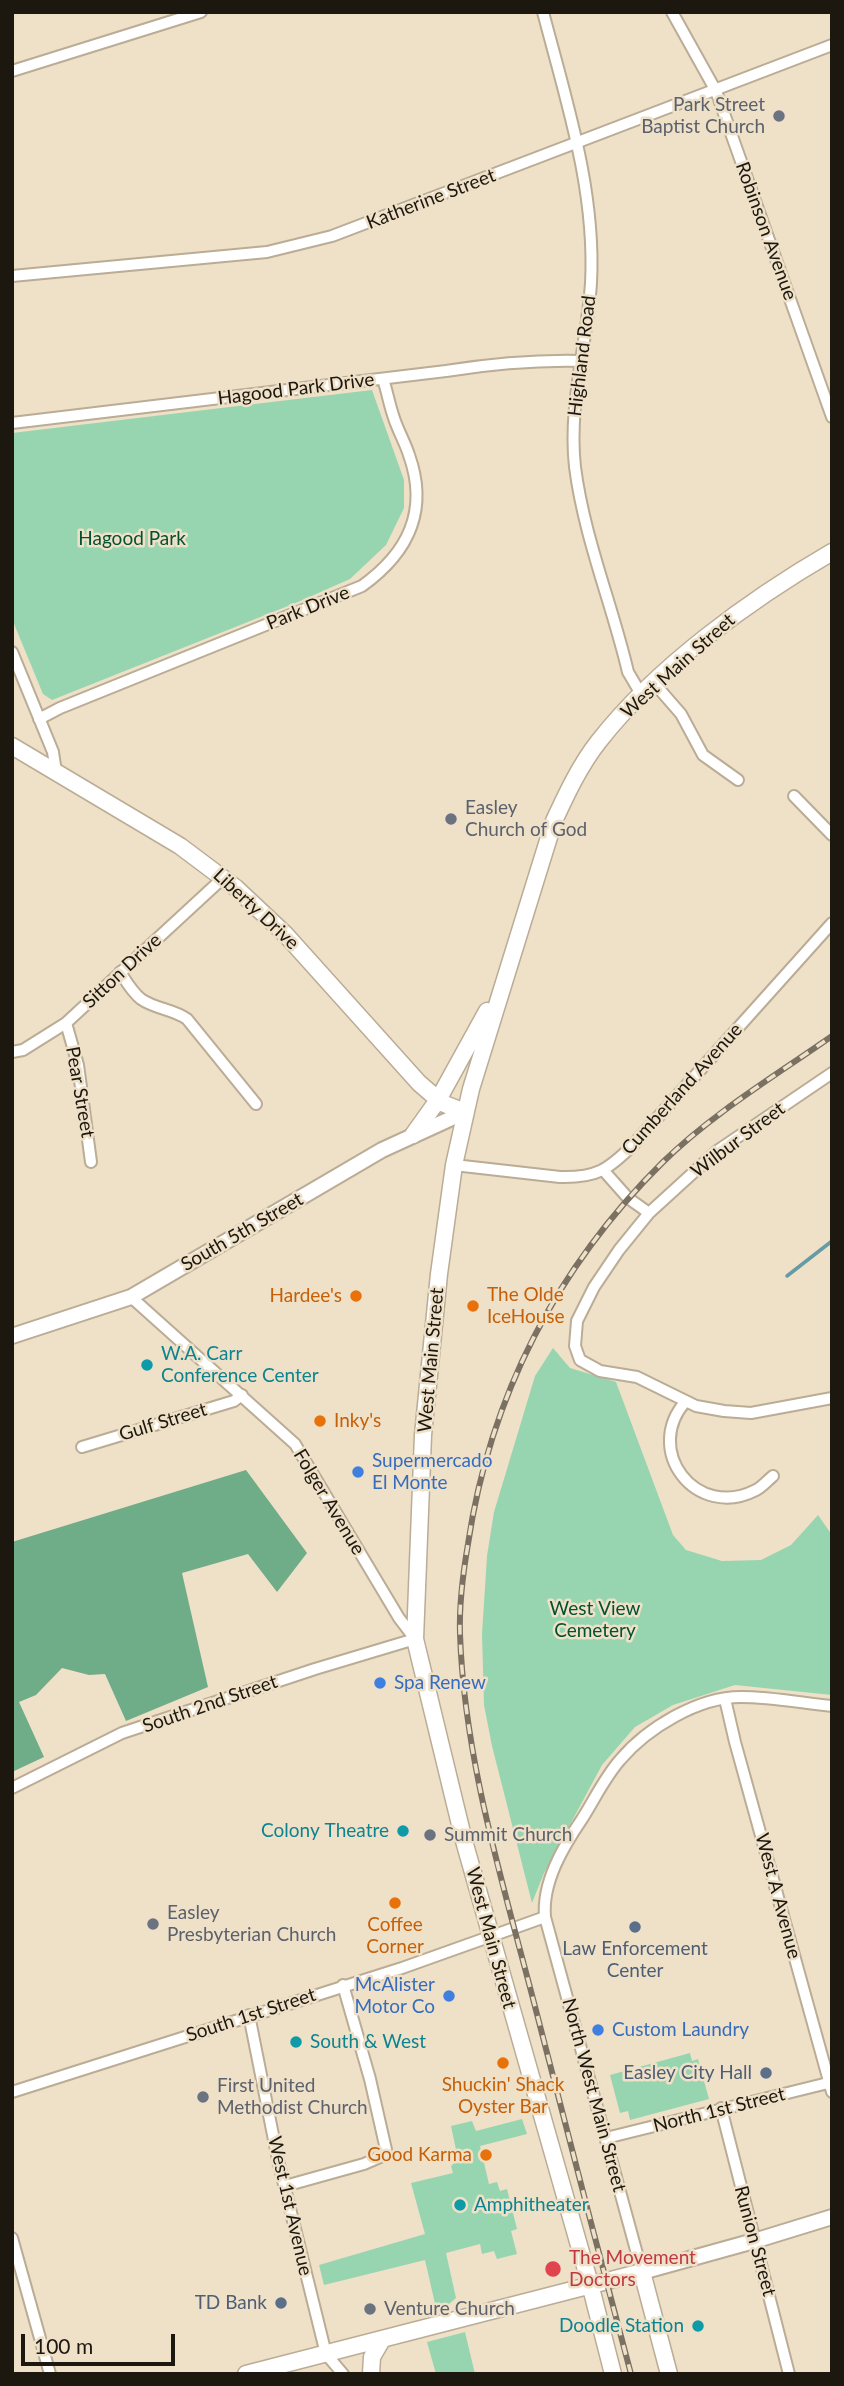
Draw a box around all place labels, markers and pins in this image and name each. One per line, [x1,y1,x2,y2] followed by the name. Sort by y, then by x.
[641,94,765,138] place label: Park Street Baptist Church
[771,108,787,124] marker: Park Street Baptist Church
[465,797,587,841] place label: Easley Church of God
[443,811,459,827] marker: Easley Church of God
[487,1284,565,1328] place label: The Olde IceHouse
[269,1285,342,1307] place label: Hardee's
[348,1288,364,1304] marker: Hardee's
[465,1298,481,1314] marker: The Olde IceHouse
[161,1343,319,1387] place label: W.A. Carr Conference Center
[139,1357,155,1373] marker: W.A. Carr Conference Center
[334,1410,381,1432] place label: Inky's
[312,1413,328,1429] marker: Inky's
[372,1450,492,1494] place label: Supermercado El Monte
[350,1464,366,1480] marker: Supermercado El Monte
[394,1672,486,1694] place label: Spa Renew
[372,1675,388,1691] marker: Spa Renew
[261,1820,389,1842] place label: Colony Theatre
[395,1823,411,1839] marker: Colony Theatre
[444,1824,572,1846] place label: Summit Church
[422,1827,438,1843] marker: Summit Church
[387,1895,403,1911] marker: Coffee Corner
[167,1902,336,1946] place label: Easley Presbyterian Church
[366,1914,424,1958] place label: Coffee Corner
[145,1916,161,1932] marker: Easley Presbyterian Church
[627,1919,643,1935] marker: Law Enforcement Center
[562,1938,708,1982] place label: Law Enforcement Center
[354,1974,435,2018] place label: McAlister Motor Co
[441,1988,457,2004] marker: McAlister Motor Co
[612,2019,749,2041] place label: Custom Laundry
[590,2022,606,2038] marker: Custom Laundry
[310,2031,426,2053] place label: South & West
[288,2034,304,2050] marker: South & West
[495,2055,511,2071] marker: Shuckin' Shack Oyster Bar
[623,2062,752,2084] place label: Easley City Hall
[758,2065,774,2081] marker: Easley City Hall
[442,2074,564,2118] place label: Shuckin' Shack Oyster Bar
[217,2075,368,2119] place label: First United Methodist Church
[195,2089,211,2105] marker: First United Methodist Church
[367,2144,472,2166] place label: Good Karma
[478,2147,494,2163] marker: Good Karma
[474,2194,589,2216] place label: Amphitheater
[452,2197,468,2213] marker: Amphitheater
[569,2247,696,2291] place label: The Movement Doctors
[543,2259,563,2279] marker: The Movement Doctors
[195,2292,267,2314] place label: TD Bank
[273,2295,289,2311] marker: TD Bank
[384,2298,515,2320] place label: Venture Church
[362,2301,378,2317] marker: Venture Church
[559,2315,684,2337] place label: Doodle Station
[690,2318,706,2334] marker: Doodle Station

